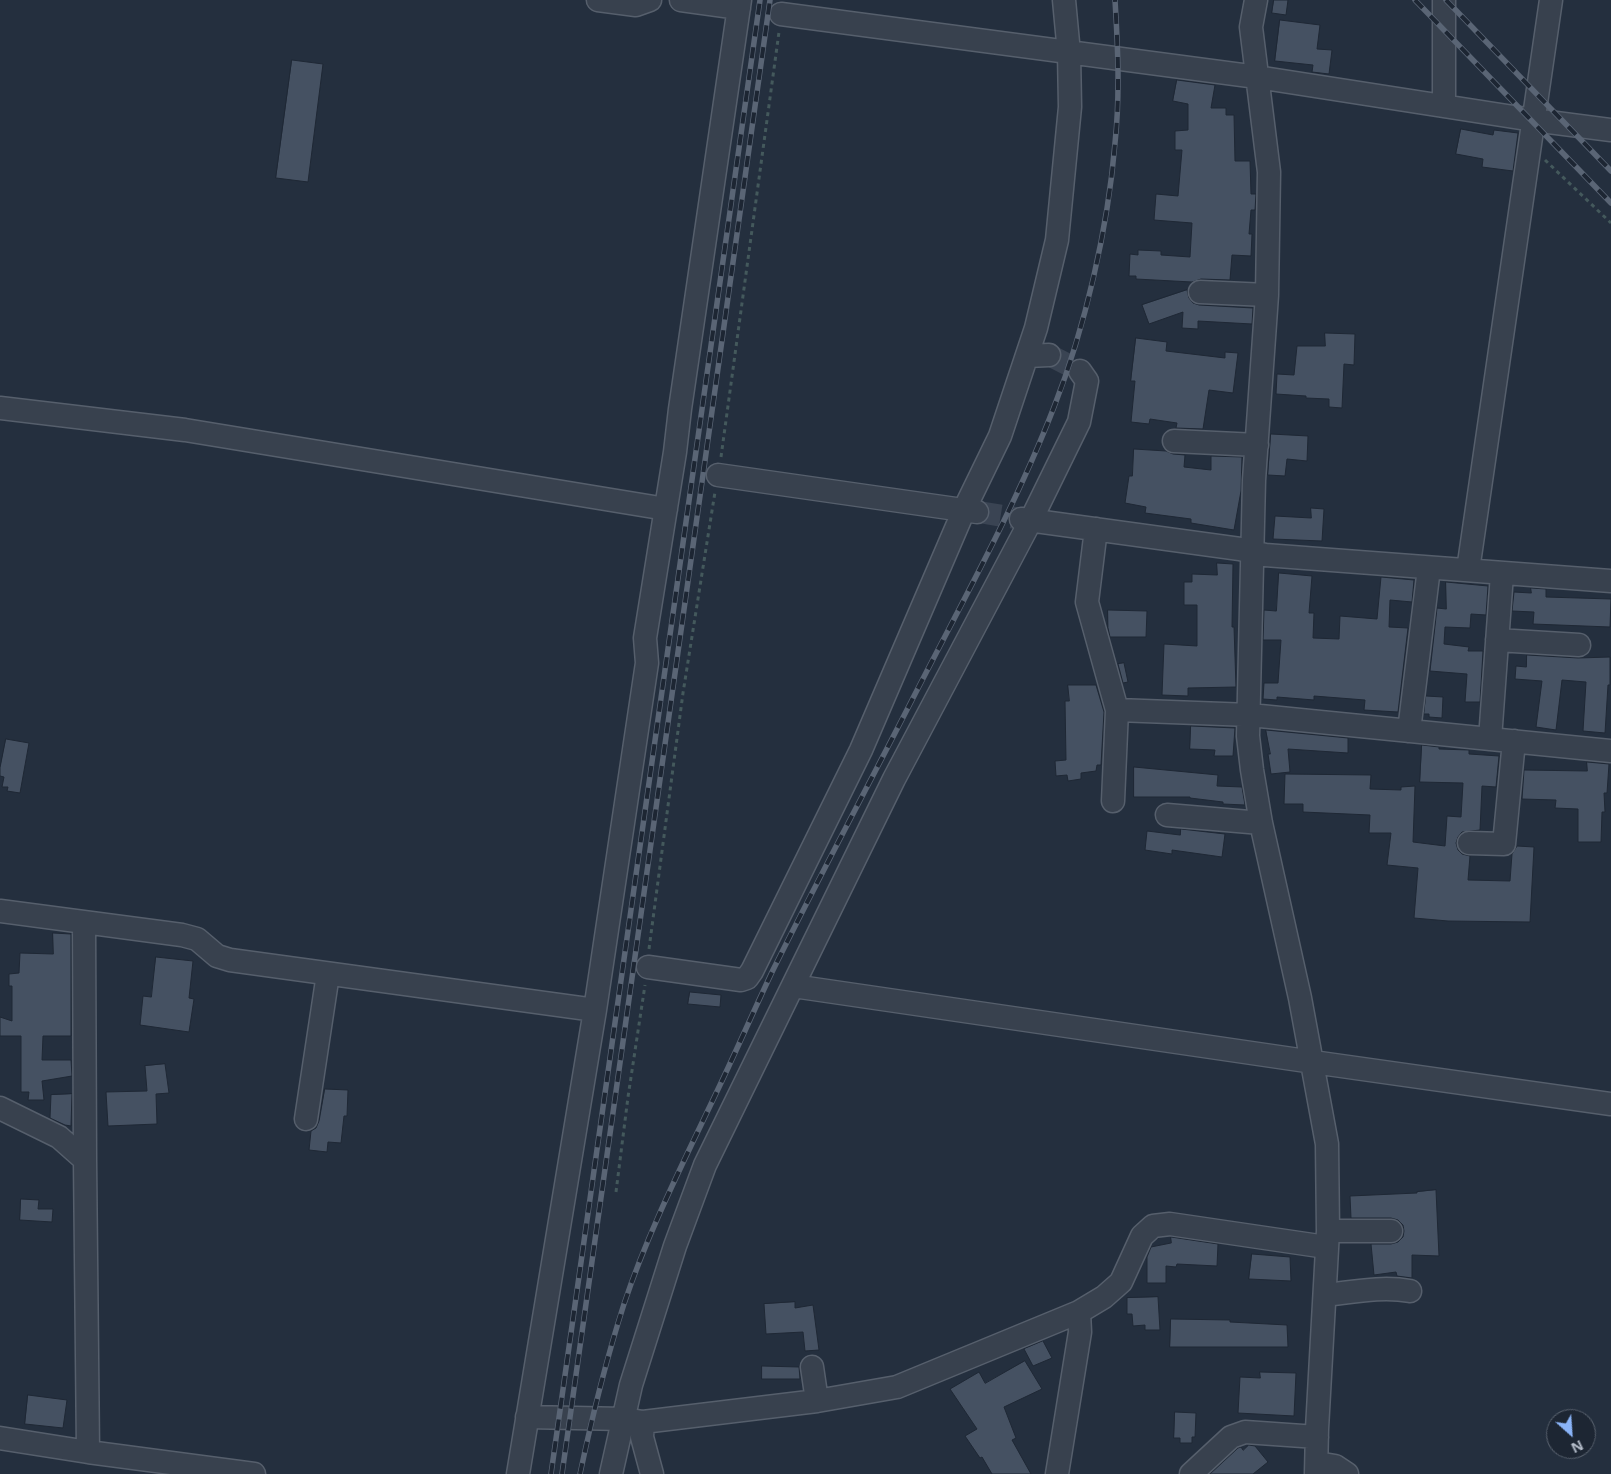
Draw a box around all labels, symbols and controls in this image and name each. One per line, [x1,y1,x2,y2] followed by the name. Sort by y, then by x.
[1546,1409,1596,1459] north arrow
[1568,1436,1587,1458] text: N

